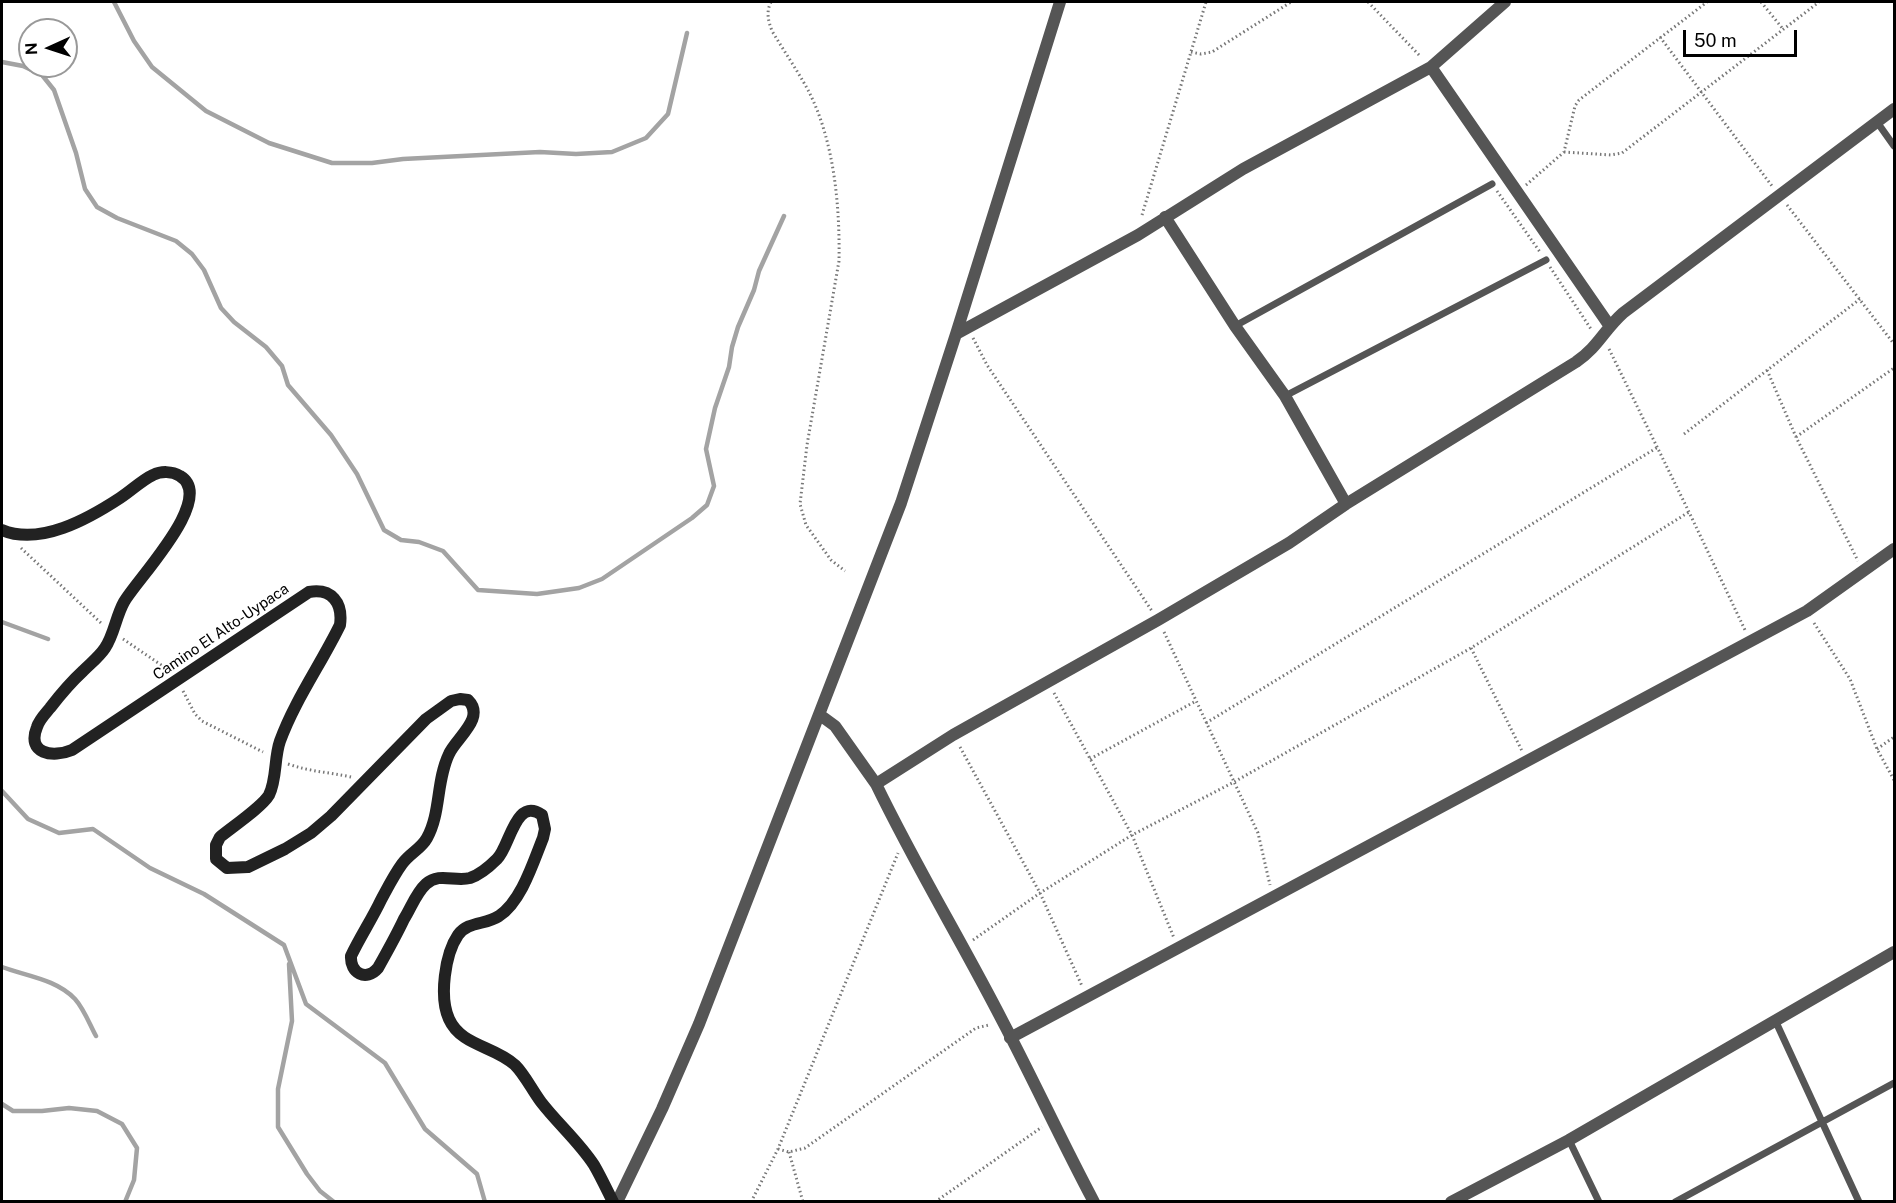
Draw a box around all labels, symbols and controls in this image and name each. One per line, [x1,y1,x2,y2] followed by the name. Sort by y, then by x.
[18,18,78,78] north arrow
[1686,18,1800,56] scale bar
[1694,30,1737,51] text: 50 m
[22,42,41,56] text: N
[150,580,292,684] street label: Camino El Alto-Uypaca

